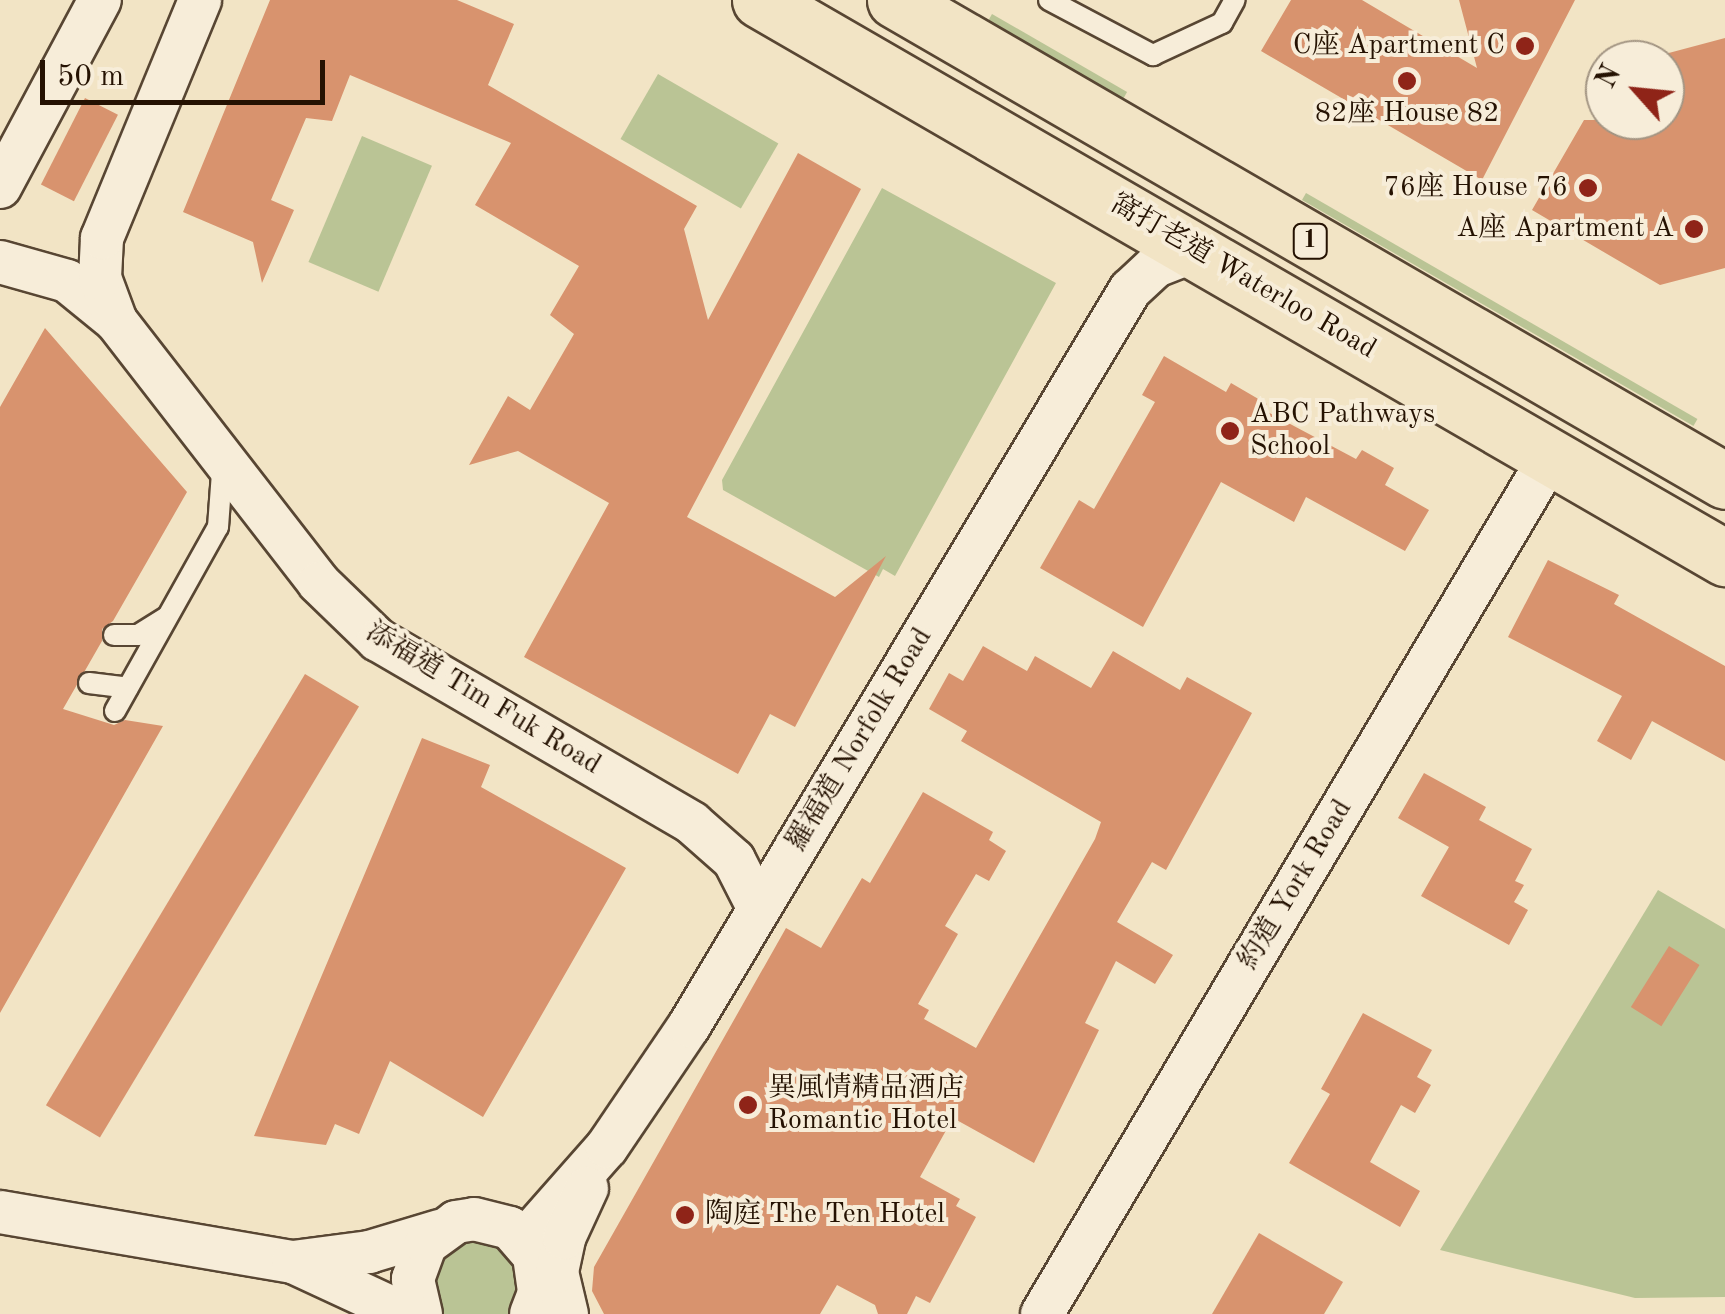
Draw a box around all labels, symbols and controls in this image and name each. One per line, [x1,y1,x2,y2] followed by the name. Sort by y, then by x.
[1293,29,1505,63] place label: C座 Apartment C
[1514,35,1536,57] marker: C座 Apartment C
[45,40,330,102] scale bar
[1585,40,1685,140] north arrow
[1593,61,1627,93] text: N
[57,62,124,92] text: 50 m
[1396,70,1418,92] marker: 82座 House 82
[1315,97,1499,131] place label: 82座 House 82
[1383,171,1568,205] place label: 76座 House 76
[1577,177,1599,199] marker: 76座 House 76
[1104,187,1382,367] street label: 窩打老道 Waterloo Road
[1456,212,1674,246] place label: A座 Apartment A
[1683,218,1705,240] marker: A座 Apartment A
[1292,221,1328,261] road number: 1
[1250,398,1435,464] place label: ABC Pathways School
[1219,420,1241,442] marker: ABC Pathways School
[359,616,607,782] street label: 添福道 Tim Fuk Road
[780,622,940,858] street label: 羅福道 Norfolk Road
[1232,794,1360,976] street label: 約道 York Road
[768,1072,964,1138] place label: 異風情精品酒店 Romantic Hotel
[737,1094,759,1116] marker: 異風情精品酒店 Romantic Hotel
[705,1198,945,1232] place label: 陶庭 The Ten Hotel
[674,1204,696,1226] marker: 陶庭 The Ten Hotel

